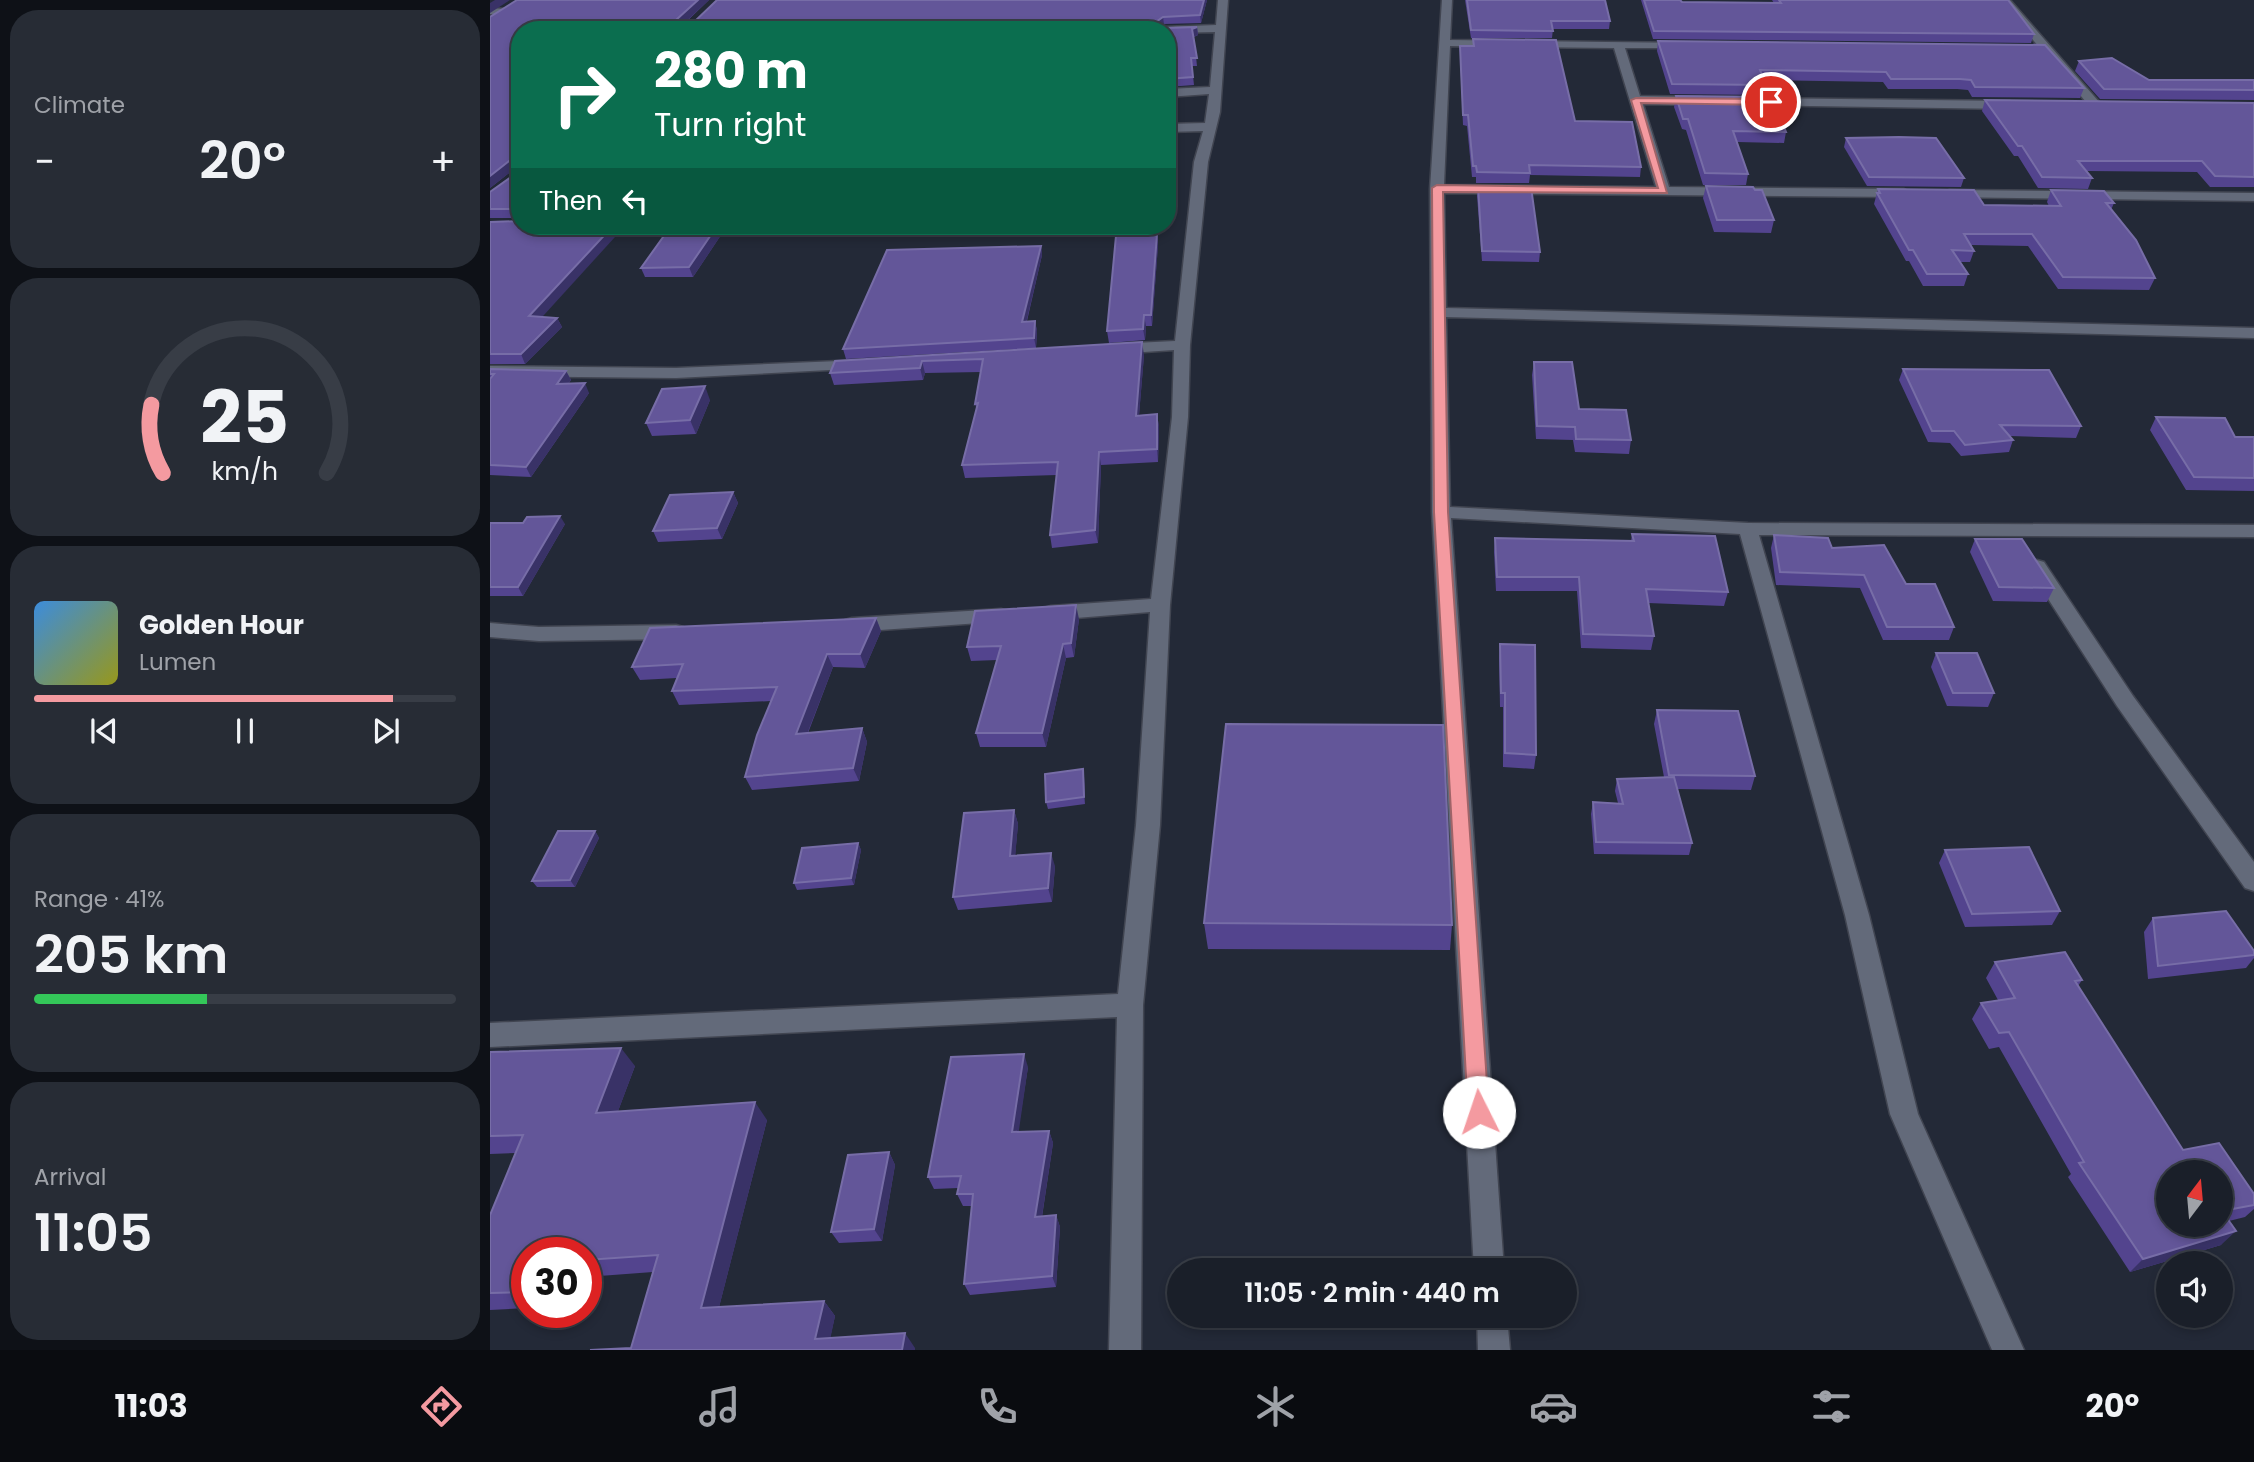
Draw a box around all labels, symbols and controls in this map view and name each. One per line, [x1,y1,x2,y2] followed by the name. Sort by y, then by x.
[654,37,808,105] text: 280 m
[539,49,630,140] icon: right
[1741,72,1801,132] pin
[1752,83,1790,121] icon: arrive
[34,89,125,121] text: Climate
[654,102,806,147] text: Turn right
[199,124,286,197] text: 20°
[34,135,55,188] text: −
[430,135,456,188] text: +
[616,182,654,220] icon: left
[539,183,602,219] text: Then
[201,367,289,468] text: 25
[212,454,278,489] text: km/h
[139,607,304,643] text: Golden Hour
[139,646,216,678] text: Lumen
[85,712,123,750] icon: previous
[226,712,264,750] icon: pause
[367,712,405,750] icon: next
[34,883,165,915] text: Range · 41%
[34,918,228,991] text: 205 km
[1442,1075,1516,1149] position arrow
[2156,1160,2233,1237] north arrow
[2156,1160,2233,1328] map controls
[34,1161,106,1193] text: Arrival
[34,1196,152,1269] text: 11:05
[511,1237,602,1328] speed limit sign: 30
[2156,1251,2233,1328] button: sound
[1244,1275,1500,1311] text: 11:05 · 2 min · 440 m
[417,1382,466,1431] icon: directions
[695,1382,744,1431] icon: music
[973,1382,1022,1431] icon: phone
[1251,1382,1300,1431] icon: climate
[1529,1382,1578,1431] icon: car
[1807,1382,1856,1431] icon: filters
[115,1383,188,1428] text: 11:03
[2085,1383,2139,1428] text: 20°

